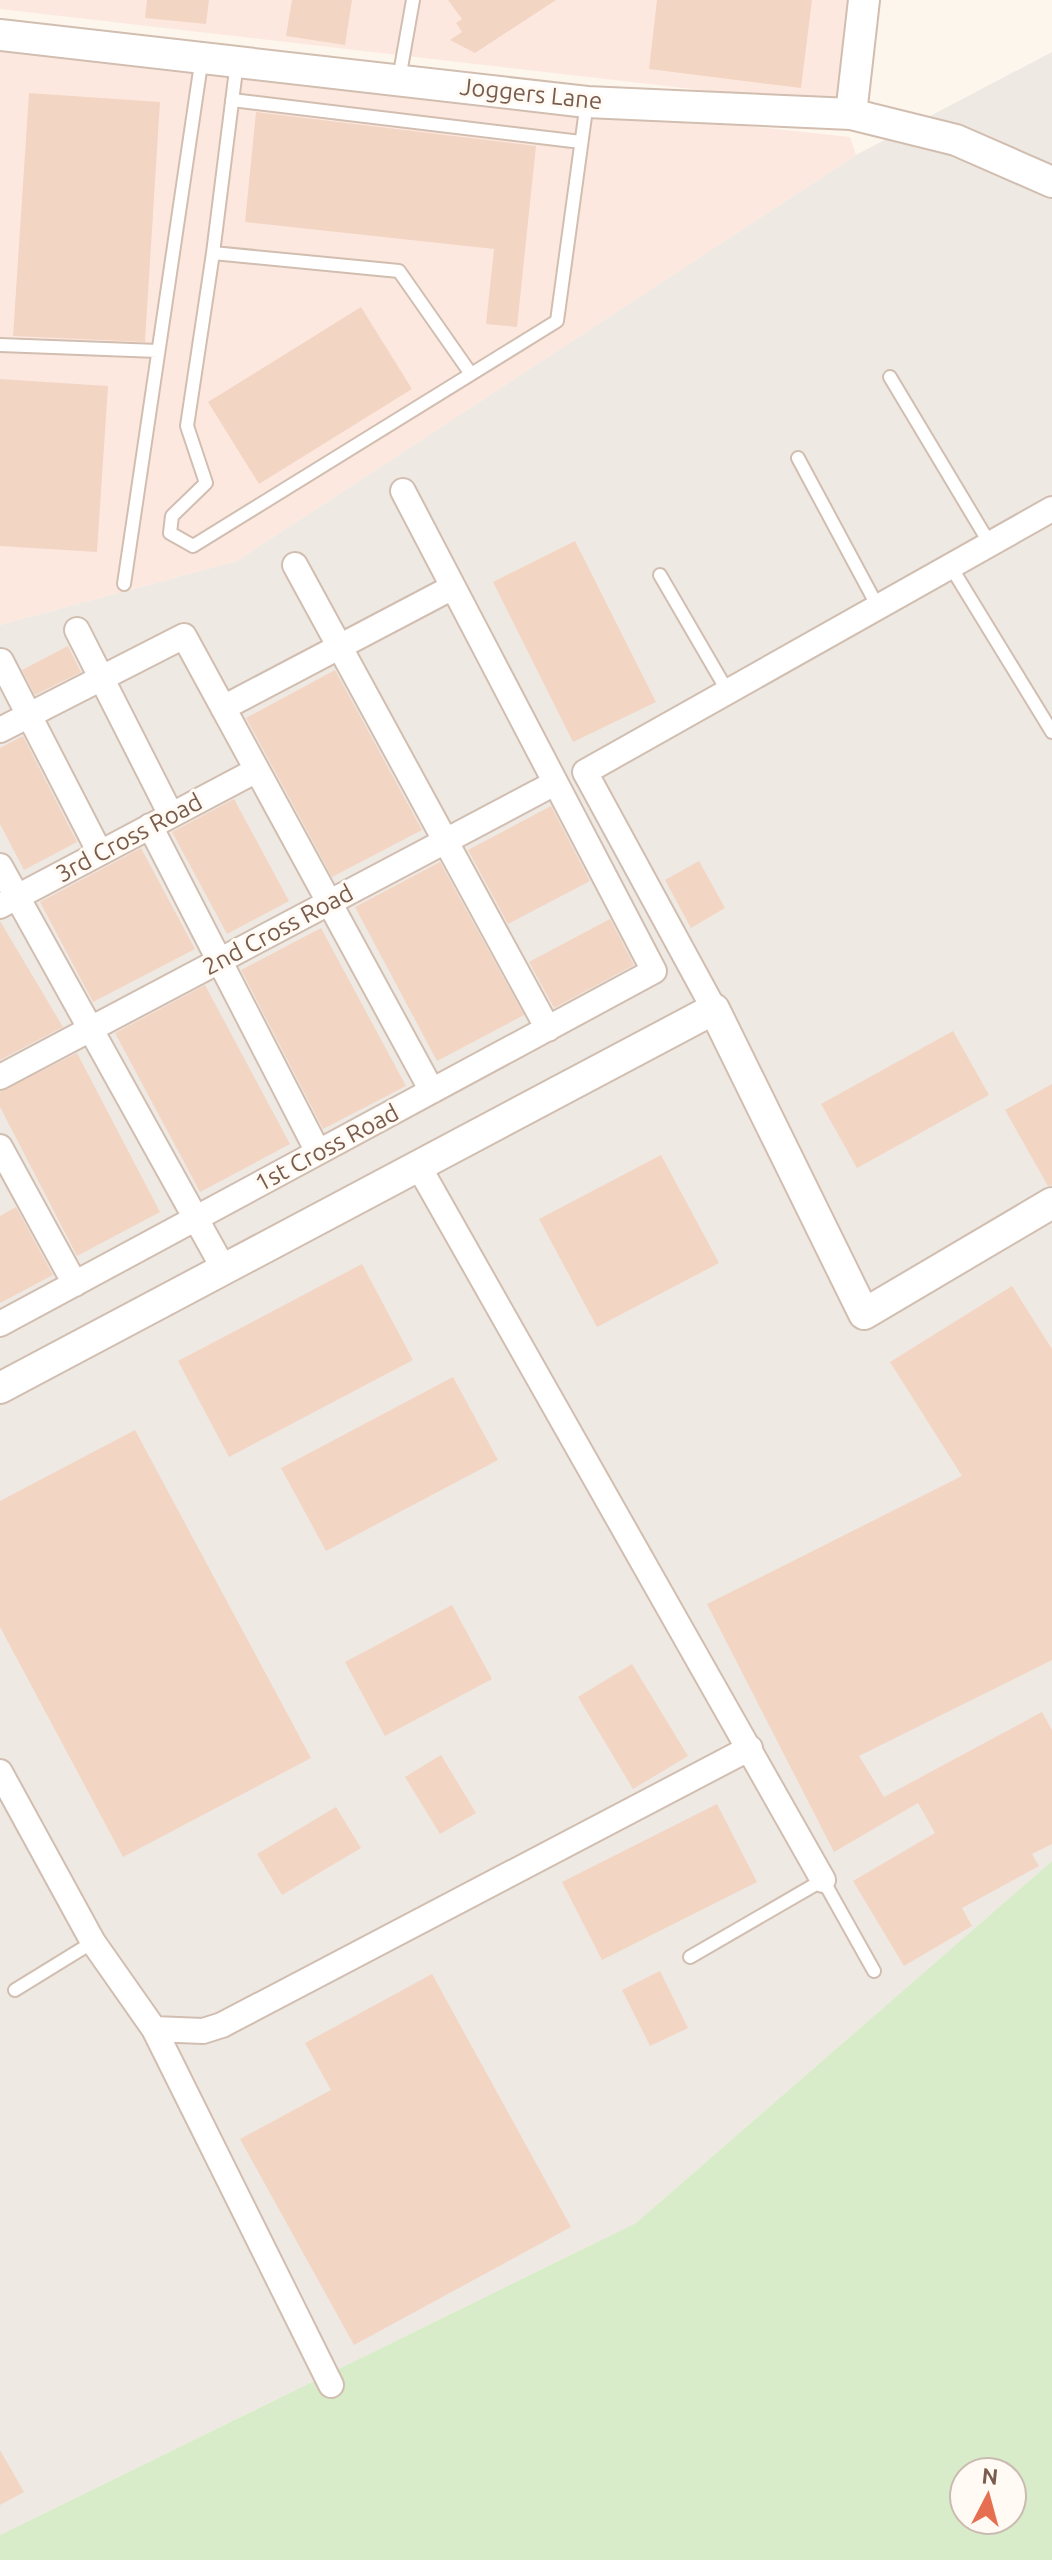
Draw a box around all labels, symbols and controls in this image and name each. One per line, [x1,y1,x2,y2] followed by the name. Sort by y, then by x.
[458,73,604,114] street label: Joggers Lane
[51,788,206,887] street label: 3rd Cross Road
[198,879,357,981] street label: 2nd Cross Road
[251,1098,403,1197] street label: 1st Cross Road
[948,2456,1028,2536] north arrow
[981,2462,1000,2489] text: N

